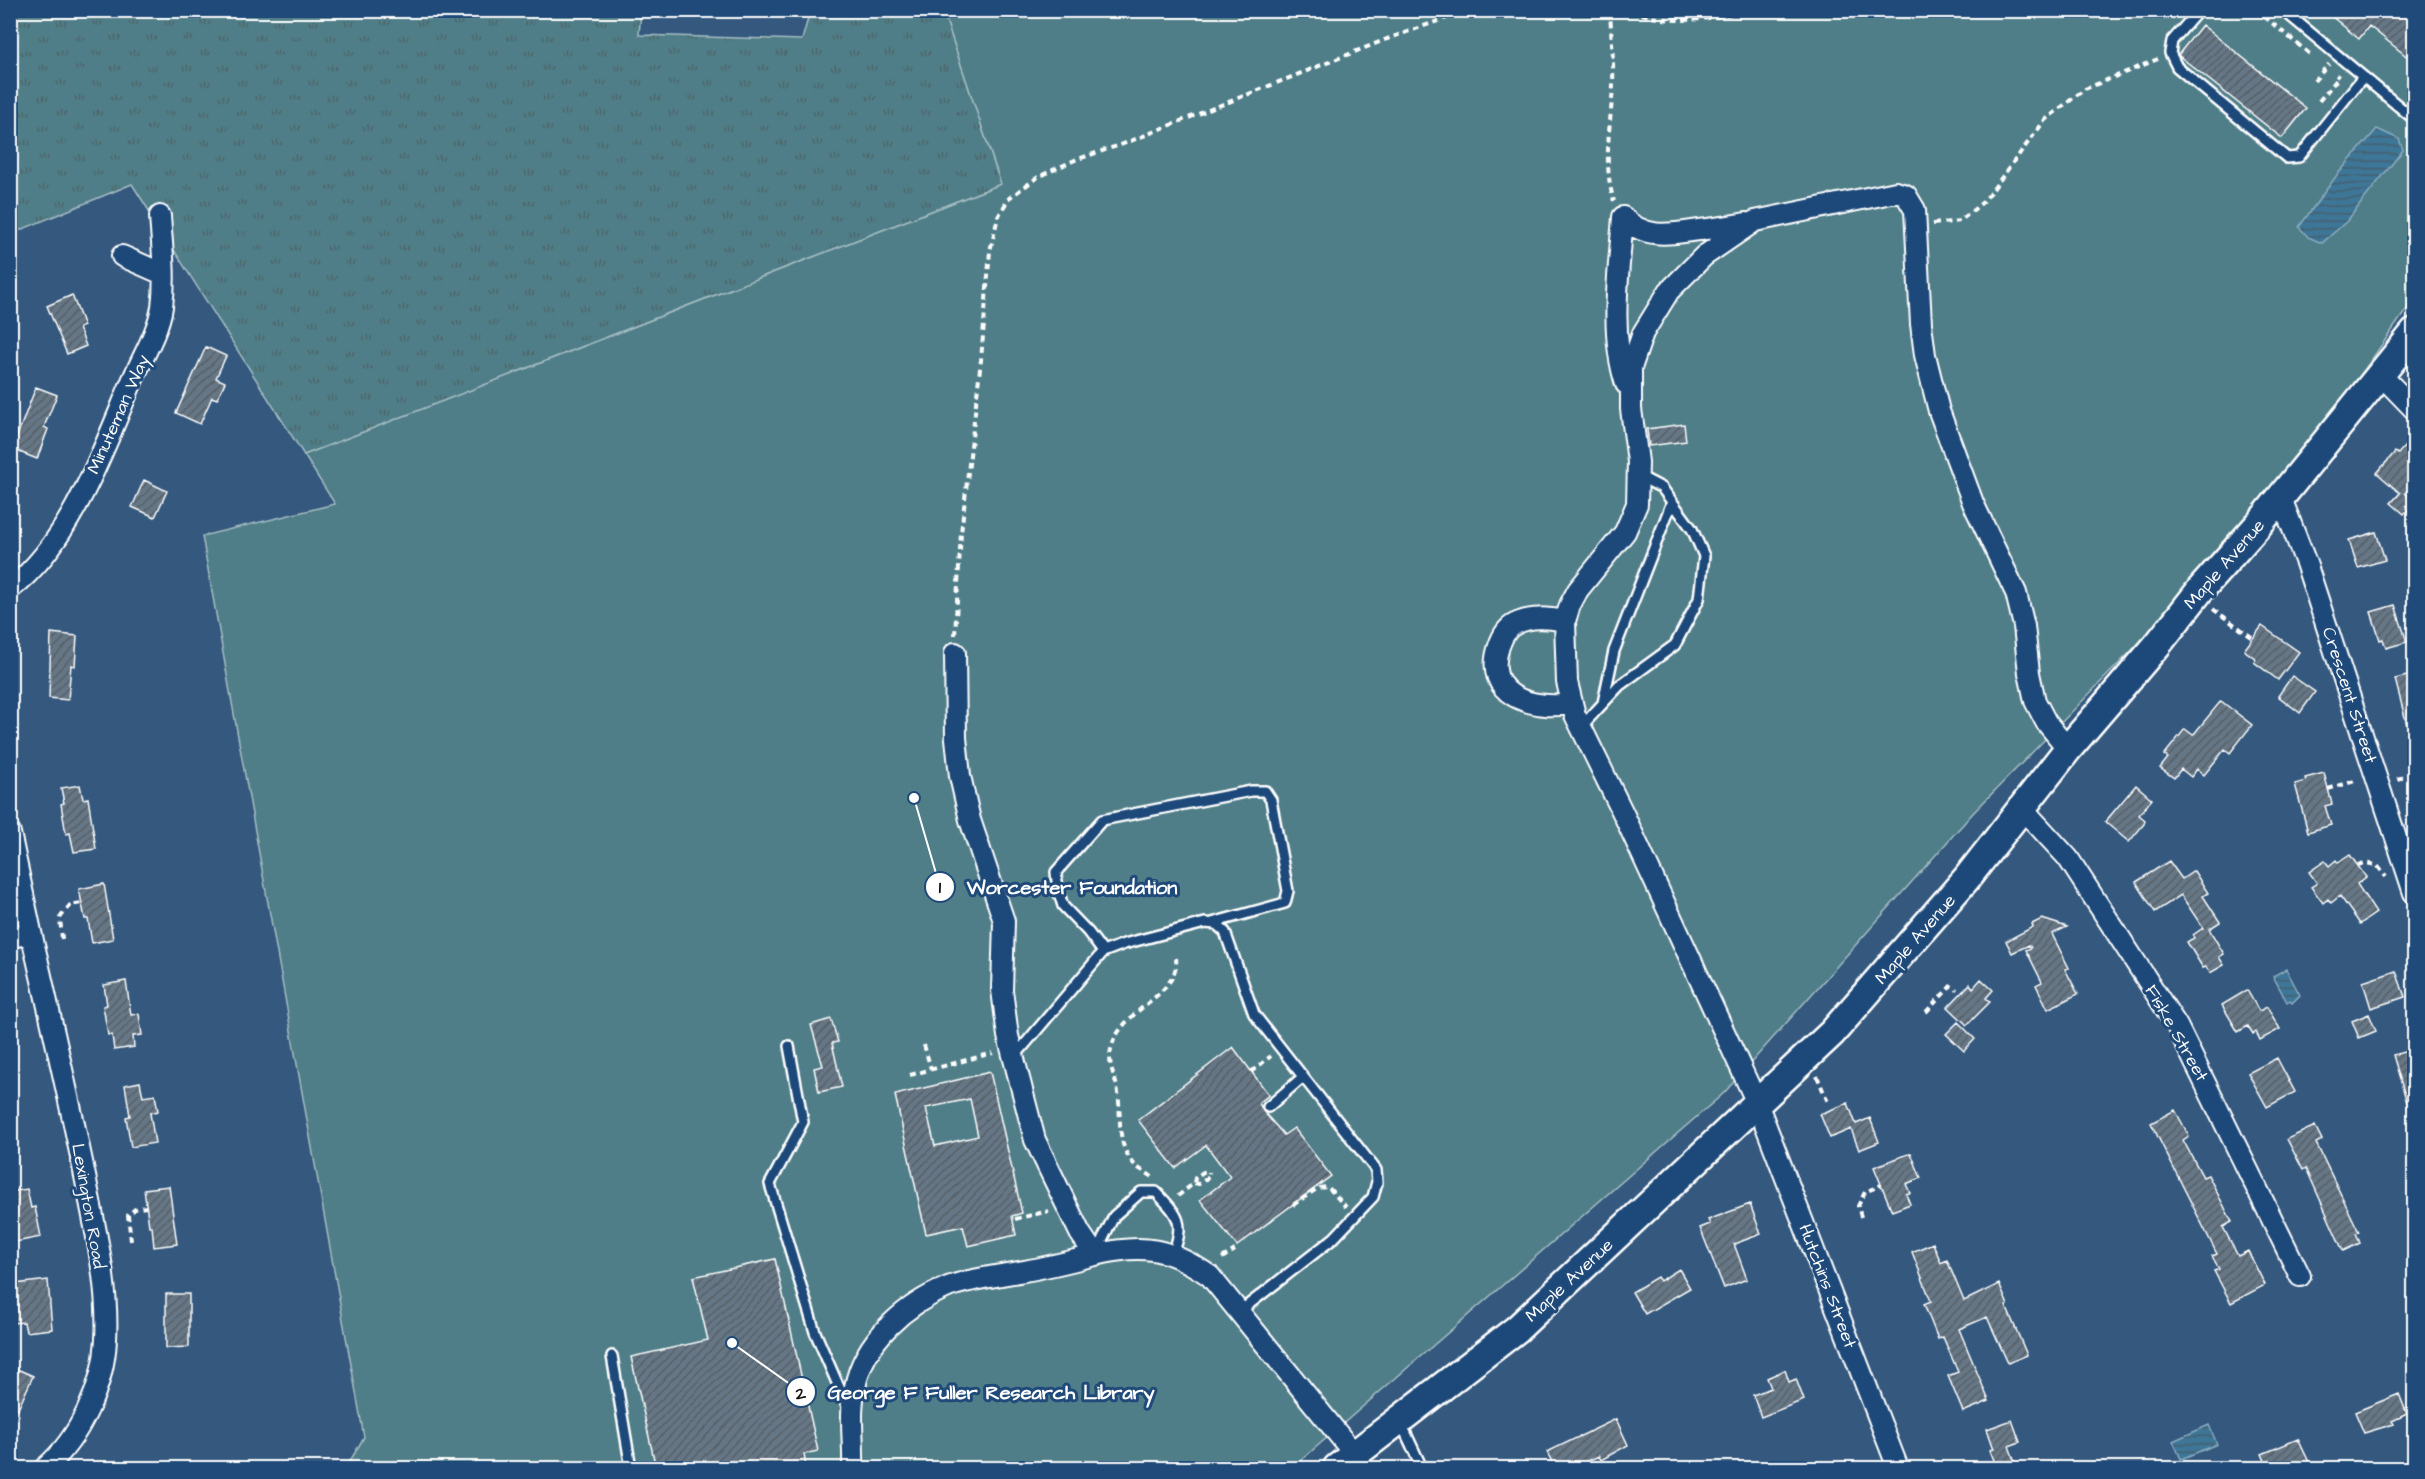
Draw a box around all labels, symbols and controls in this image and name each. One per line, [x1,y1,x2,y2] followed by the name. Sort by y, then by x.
[81,350,157,478] street label: Minuteman Way
[2178,514,2271,615] street label: Maple Avenue
[2316,624,2384,767] street label: Crescent Street
[925,868,1190,906] callout: Worcester Foundation
[966,874,1177,902] text: Worcester Foundation
[939,875,942,900] text: 1
[1869,889,1962,990] street label: Maple Avenue
[2139,980,2215,1087] street label: Fiske Street
[64,1142,112,1271] street label: Lexington Road
[1792,1220,1863,1353] street label: Hutchins Street
[1520,1233,1619,1328] street label: Maple Avenue
[786,1373,1167,1411] callout: George F Fuller Research Library
[827,1379,1155,1408] text: George F Fuller Research Library
[795,1381,807,1406] text: 2

